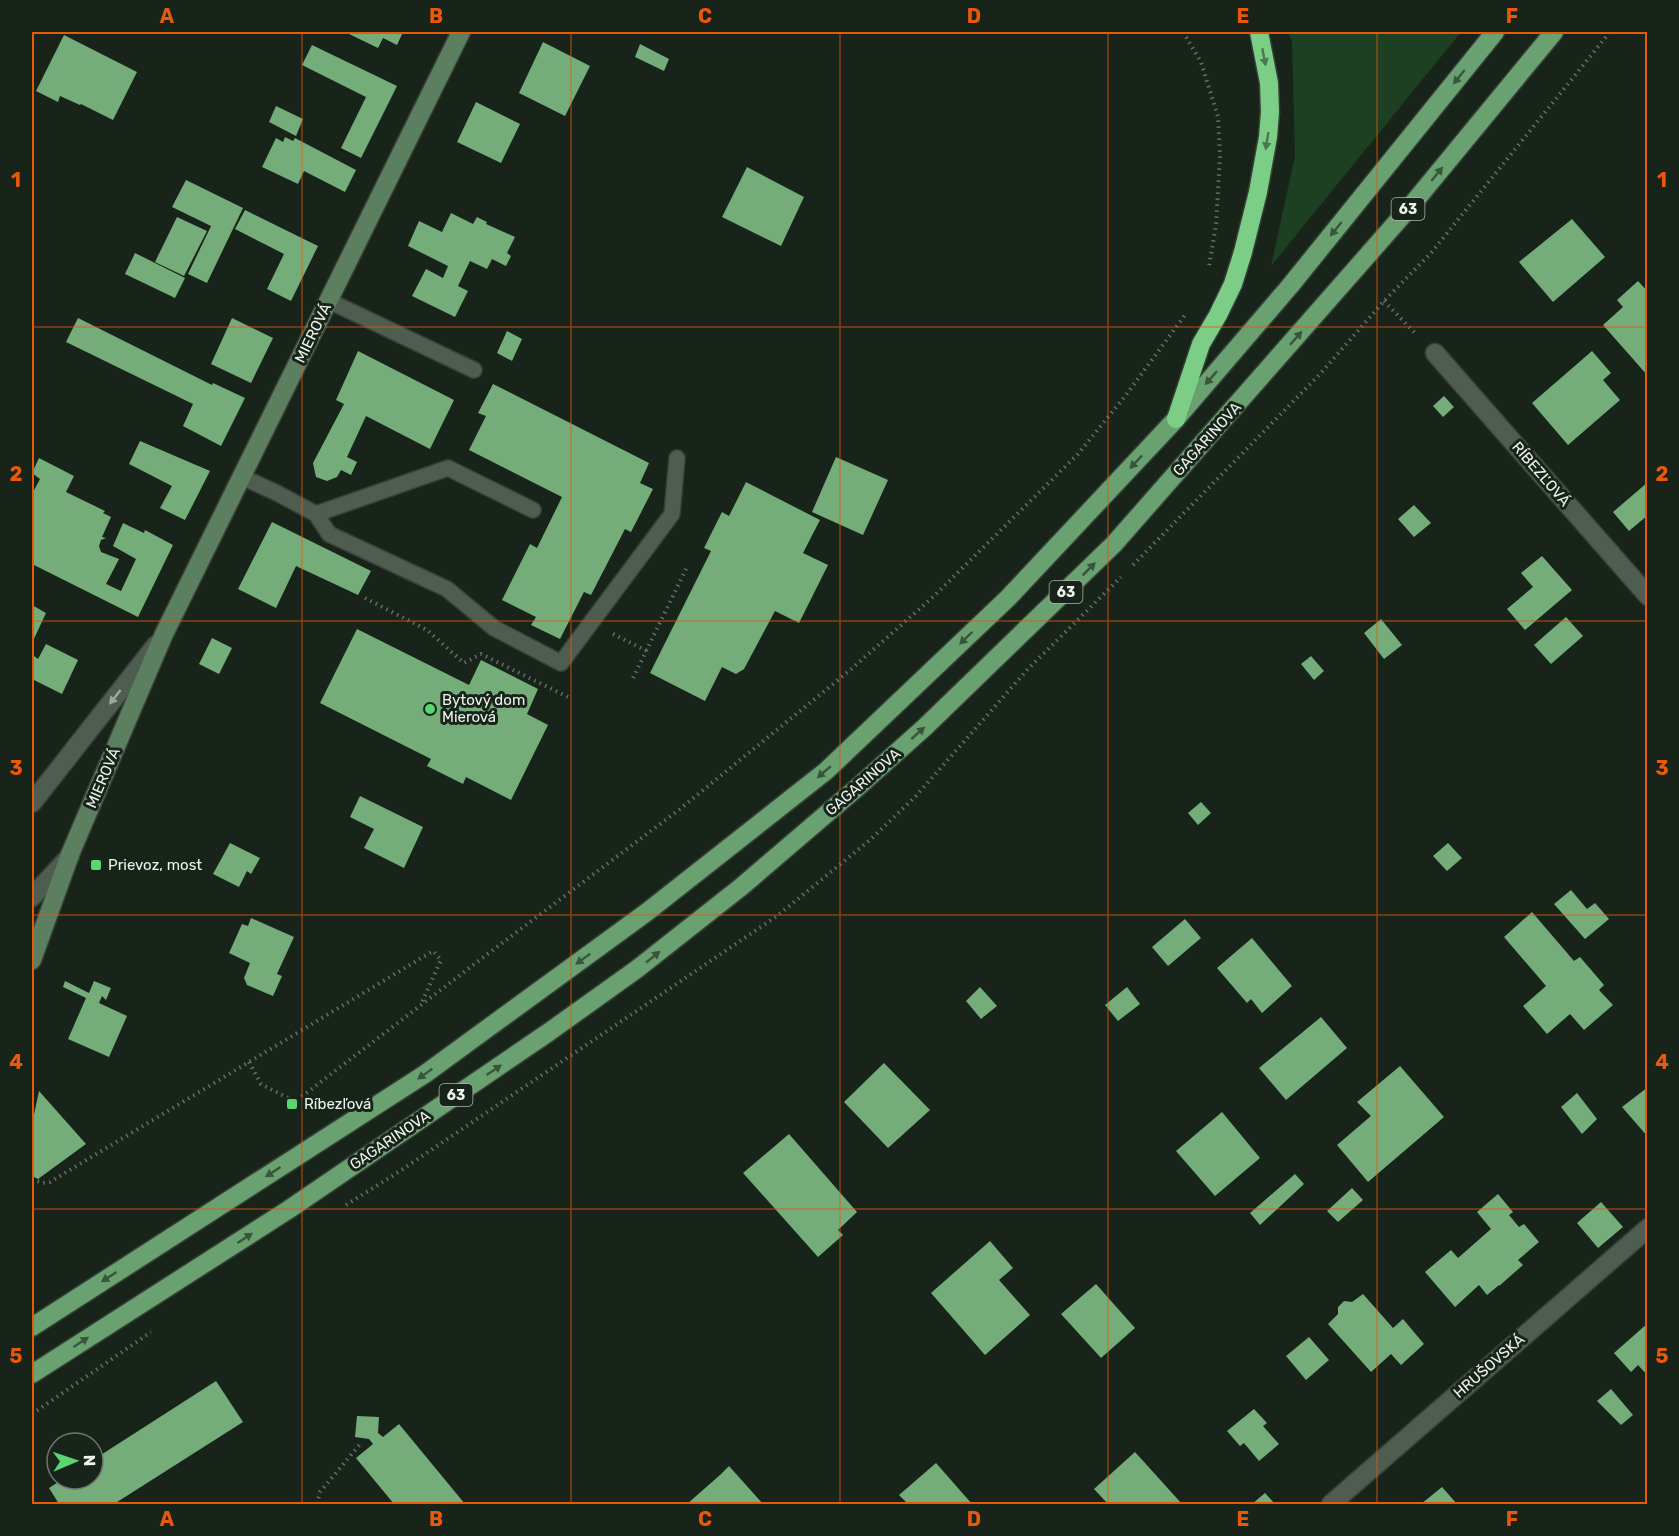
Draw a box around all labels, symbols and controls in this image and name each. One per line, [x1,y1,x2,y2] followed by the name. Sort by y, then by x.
[160,4,175,28] text: A
[429,4,443,28] text: B
[698,4,712,28] text: C
[967,4,981,28] text: D
[1237,4,1249,28] text: E
[1506,4,1518,28] text: F
[1260,48,1269,67] one-way arrow
[1452,69,1465,85] one-way arrow
[1262,132,1271,151] one-way arrow
[1430,167,1442,182] one-way arrow
[11,168,21,192] text: 1
[1657,168,1667,192] text: 1
[1392,198,1424,220] road number: 63
[1330,221,1343,237] one-way arrow
[291,300,335,366] street label: MIEROVÁ
[1289,331,1302,346] one-way arrow
[1205,370,1218,385] one-way arrow
[1169,398,1245,480] street label: GAGARINOVA
[1508,438,1574,510] street label: RÍBEZĽOVÁ
[1129,454,1143,469] one-way arrow
[10,462,23,486] text: 2
[1656,462,1669,486] text: 2
[1082,562,1096,576] one-way arrow
[1050,581,1082,603] road number: 63
[958,631,973,645] one-way arrow
[109,689,122,705] one-way arrow
[442,691,525,726] place label: Bytový dom Mierová
[423,702,437,716] marker: Bytový dom Mierová
[911,726,925,740] one-way arrow
[82,745,124,811] street label: MIEROVÁ
[822,745,904,819] street label: GAGARINOVA
[9,756,23,780] text: 3
[1655,756,1669,780] text: 3
[817,765,832,778] one-way arrow
[108,856,202,874] place label: Prievoz, most
[89,858,103,872] marker: Prievoz, most
[645,950,661,963] one-way arrow
[575,953,591,965] one-way arrow
[9,1050,23,1074] text: 4
[1655,1050,1669,1074] text: 4
[485,1064,501,1076] one-way arrow
[418,1068,434,1080] one-way arrow
[440,1084,472,1106] road number: 63
[304,1095,371,1113] place label: Ríbezľová
[285,1097,299,1111] marker: Ríbezľová
[346,1106,434,1174] street label: GAGARINOVA
[265,1167,281,1178] one-way arrow
[237,1232,253,1243] one-way arrow
[101,1272,117,1283] one-way arrow
[1450,1330,1528,1402] street label: HRUŠOVSKÁ
[73,1337,89,1348] one-way arrow
[10,1344,23,1368] text: 5
[1656,1344,1669,1368] text: 5
[45,1431,105,1491] north arrow
[80,1454,99,1467] text: N
[160,1507,175,1531] text: A
[429,1507,443,1531] text: B
[698,1507,712,1531] text: C
[967,1507,981,1531] text: D
[1237,1507,1249,1531] text: E
[1506,1507,1518,1531] text: F

